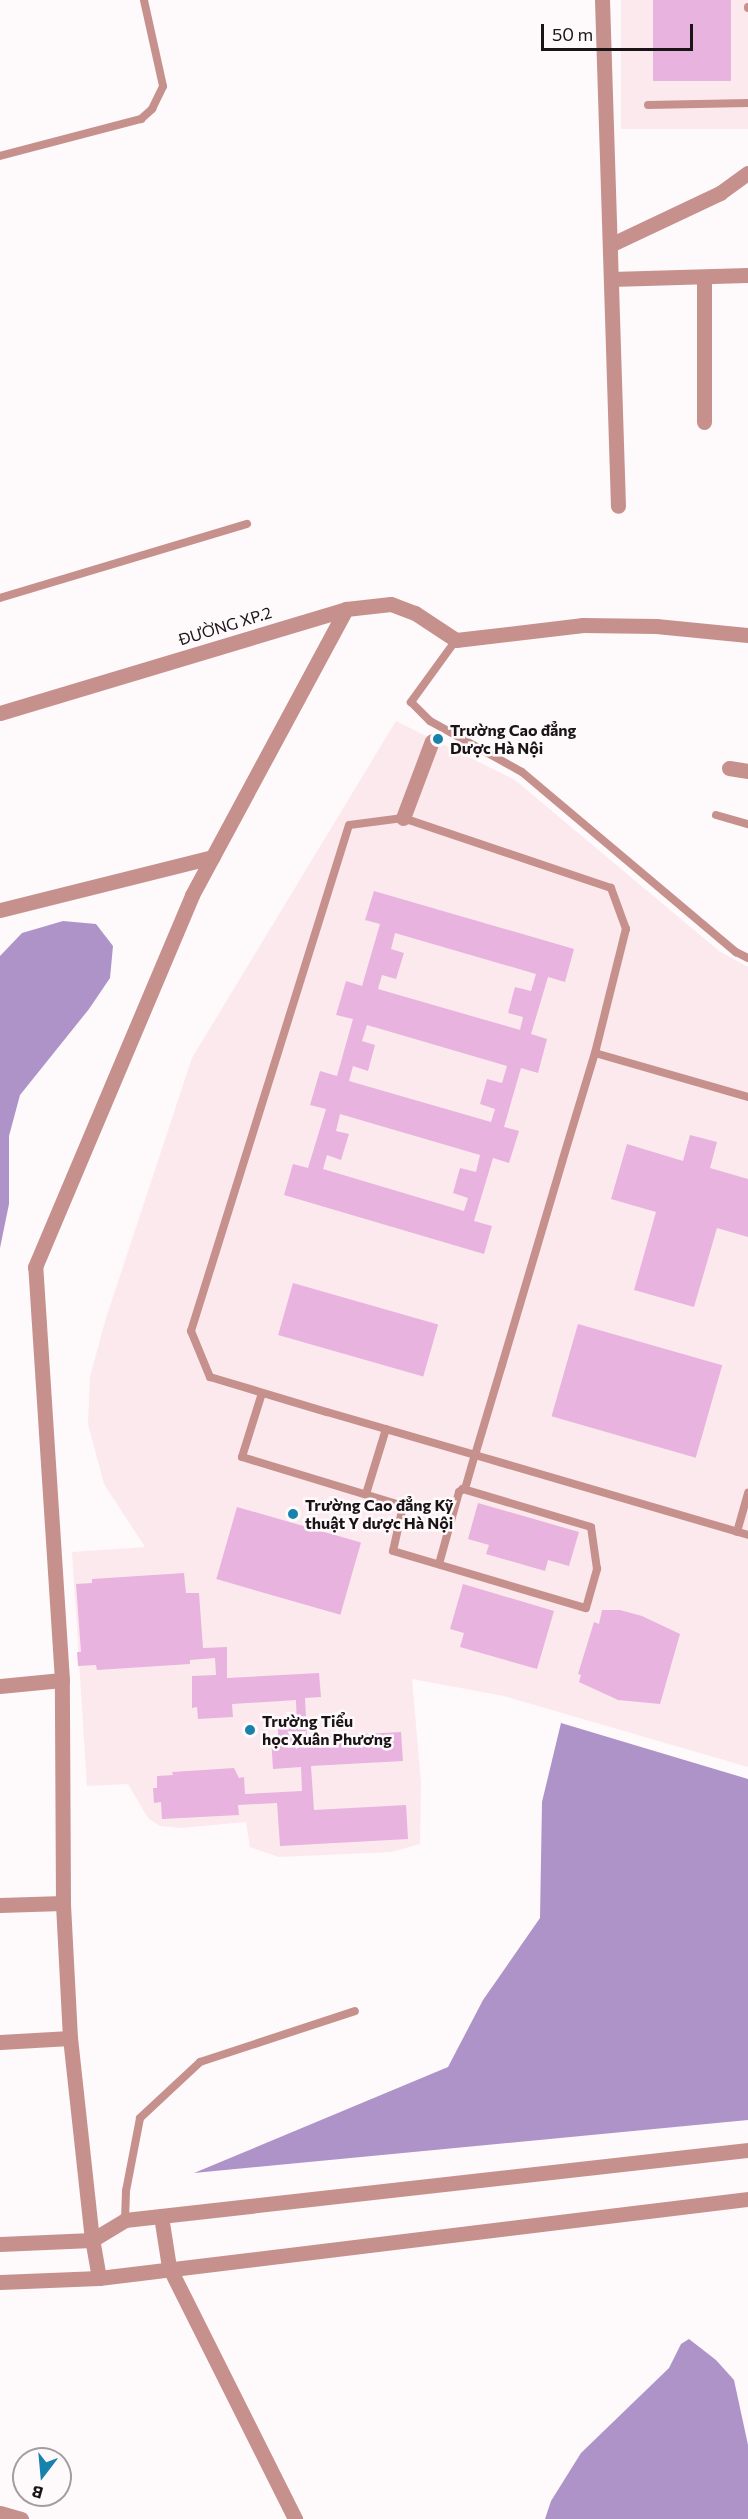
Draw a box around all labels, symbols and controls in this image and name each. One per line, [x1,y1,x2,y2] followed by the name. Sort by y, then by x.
[544,12,696,50] scale bar
[552,23,593,45] text: 50 m
[176,603,274,649] street label: ĐƯỜNG XP.2
[450,720,576,758] place label: Trường Cao đẳng Dược Hà Nội
[431,732,445,746] marker: Trường Cao đẳng Dược Hà Nội
[305,1495,454,1533] place label: Trường Cao đẳng Kỹ thuật Y dược Hà Nội
[286,1507,300,1521] marker: Trường Cao đẳng Kỹ thuật Y dược Hà Nội
[262,1711,392,1749] place label: Trường Tiểu học Xuân Phương
[243,1723,257,1737] marker: Trường Tiểu học Xuân Phương
[12,2447,72,2507] north arrow
[30,2482,45,2503] text: B

